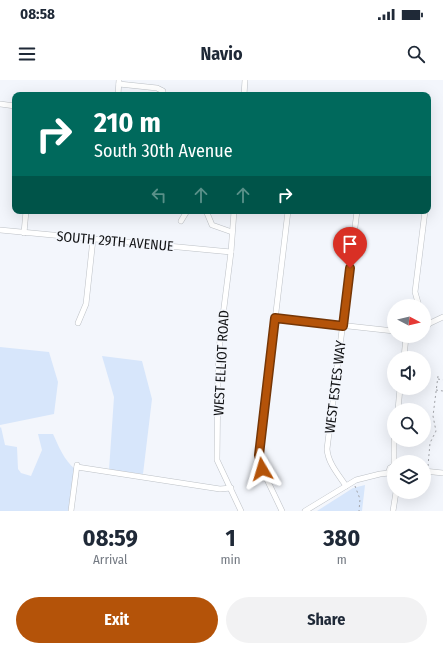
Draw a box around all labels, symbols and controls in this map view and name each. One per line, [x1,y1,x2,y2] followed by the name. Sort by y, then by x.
[20,5,55,23] text: 08:58
[16,43,38,65] icon: menu
[200,43,243,65] text: Navio
[405,43,427,65] icon: search
[94,106,161,139] text: 210 m
[28,108,80,160] icon: right
[94,140,233,162] text: South 30th Avenue
[148,184,170,206] icon: left
[190,184,212,206] icon: ahead
[232,184,254,206] icon: ahead
[274,184,296,206] icon: right
[333,227,367,268] pin
[56,228,175,255] street label: SOUTH 29TH AVENUE
[339,233,361,255] icon: arrive
[387,299,431,343] north arrow
[387,299,431,499] map controls
[210,310,233,416] street label: WEST ELLIOT ROAD
[321,340,350,435] street label: WEST ESTES WAY
[387,351,431,395] button: sound
[387,403,431,447] button: search
[241,448,283,490] position arrow
[387,455,431,499] button: layers
[83,524,138,552] text: 08:59
[226,524,236,552] text: 1
[323,524,360,552] text: 380
[93,552,127,567] text: Arrival
[221,552,241,567] text: min
[337,552,347,567] text: m
[16,597,218,643] button: Exit
[226,597,427,643] button: Share

